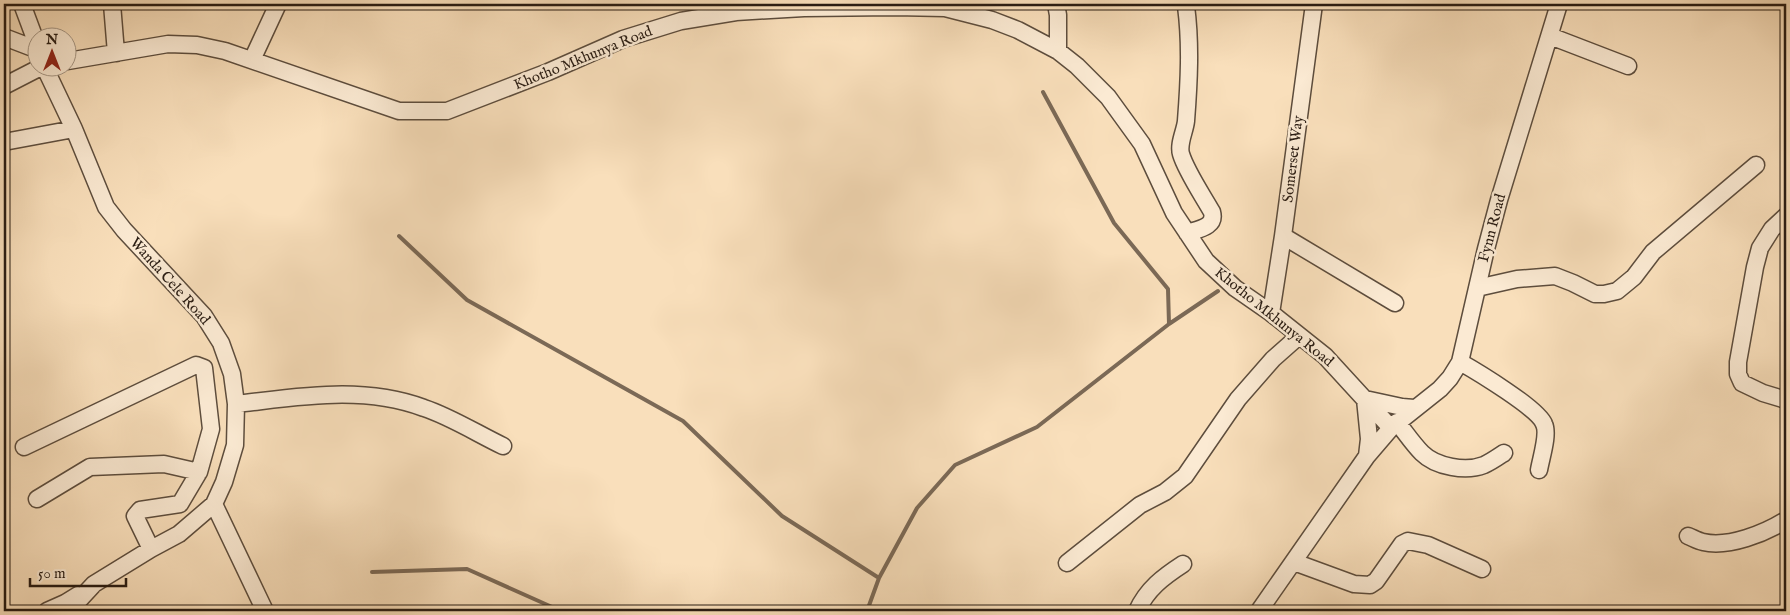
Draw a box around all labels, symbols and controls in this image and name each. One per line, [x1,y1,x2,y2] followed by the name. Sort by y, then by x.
[511,21,656,95] street label: Khotho Mkhunya Road
[28,28,78,78] north arrow
[45,31,58,49] text: N
[1278,114,1308,204] street label: Somerset Way
[1474,191,1511,264] street label: Fynn Road
[126,233,215,329] street label: Wanda Cele Road
[1211,263,1338,372] street label: Khotho Mkhunya Road
[30,555,126,587] scale bar
[38,564,66,583] text: 50 m

